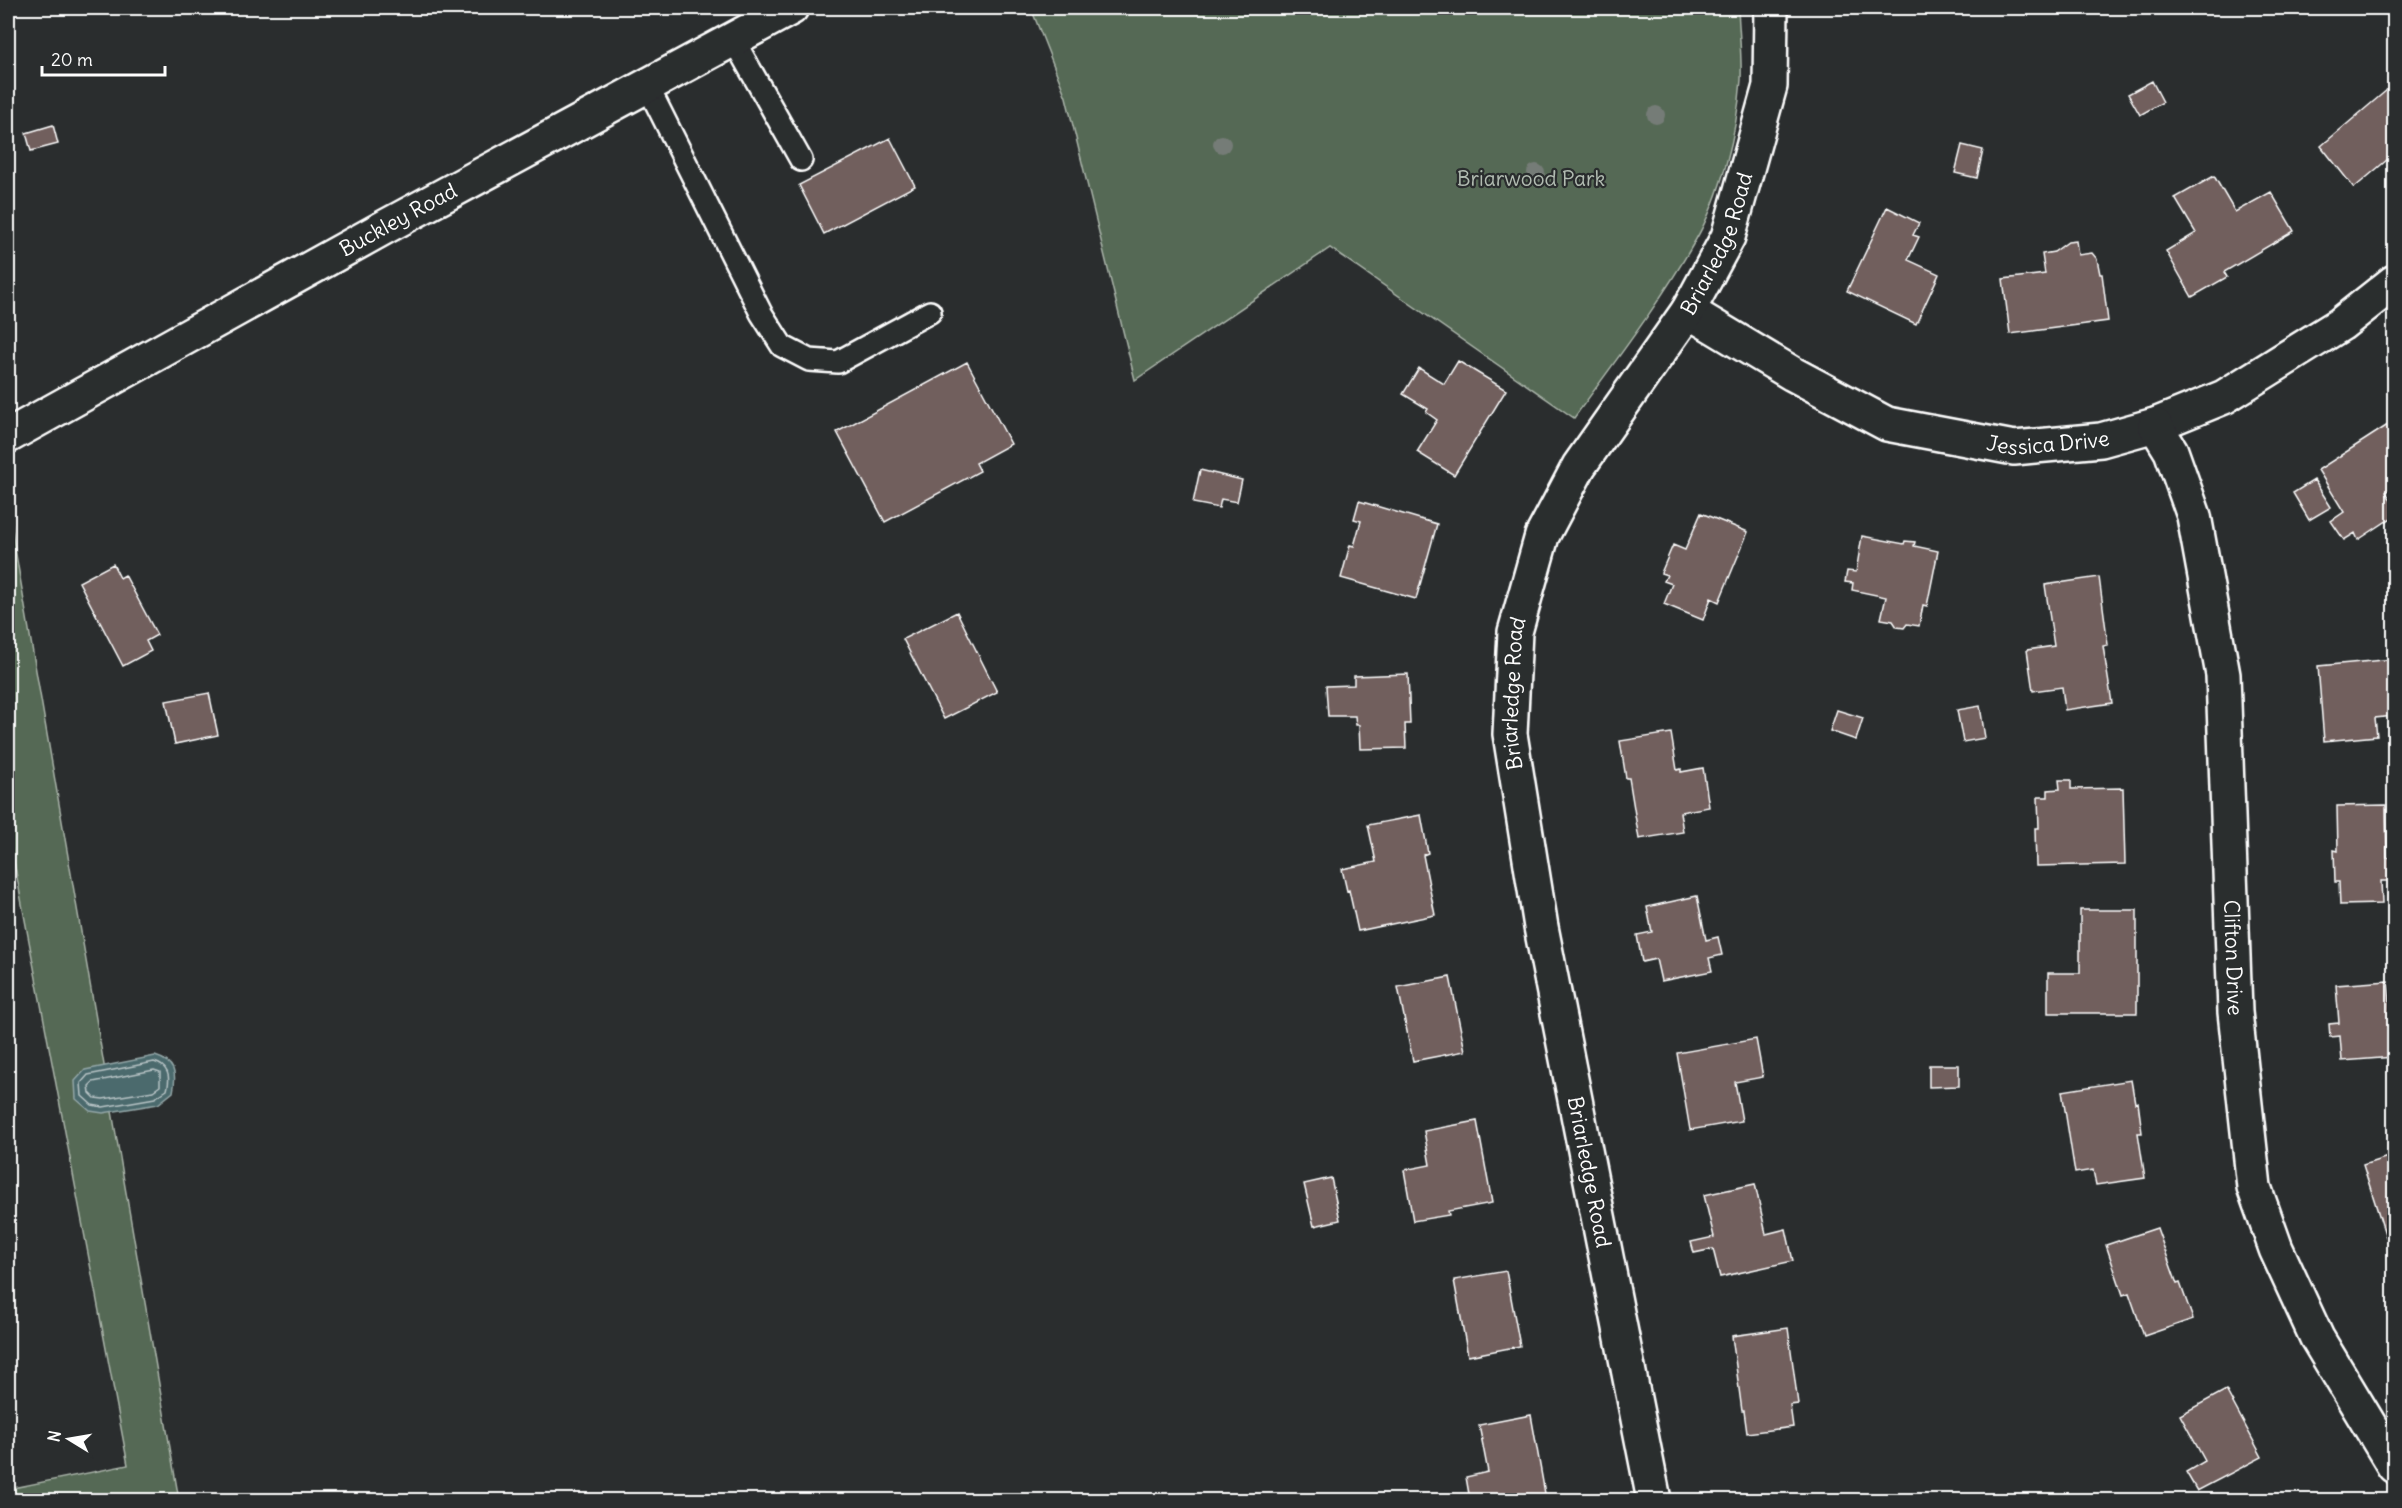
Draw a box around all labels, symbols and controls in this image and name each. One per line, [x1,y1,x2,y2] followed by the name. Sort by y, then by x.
[42,39,165,77] scale bar
[51,48,93,71] text: 20 m
[1457,165,1605,192] park label: Briarwood Park
[1674,169,1758,320] street label: Briarledge Road
[335,177,461,263] street label: Buckley Road
[1984,424,2112,461] street label: Jessica Drive
[1496,614,1532,772] street label: Briarledge Road
[2218,899,2249,1016] street label: Clifton Drive
[1562,1094,1617,1250] street label: Briarledge Road
[39,1409,99,1469] north arrow
[43,1429,65,1443] text: N

